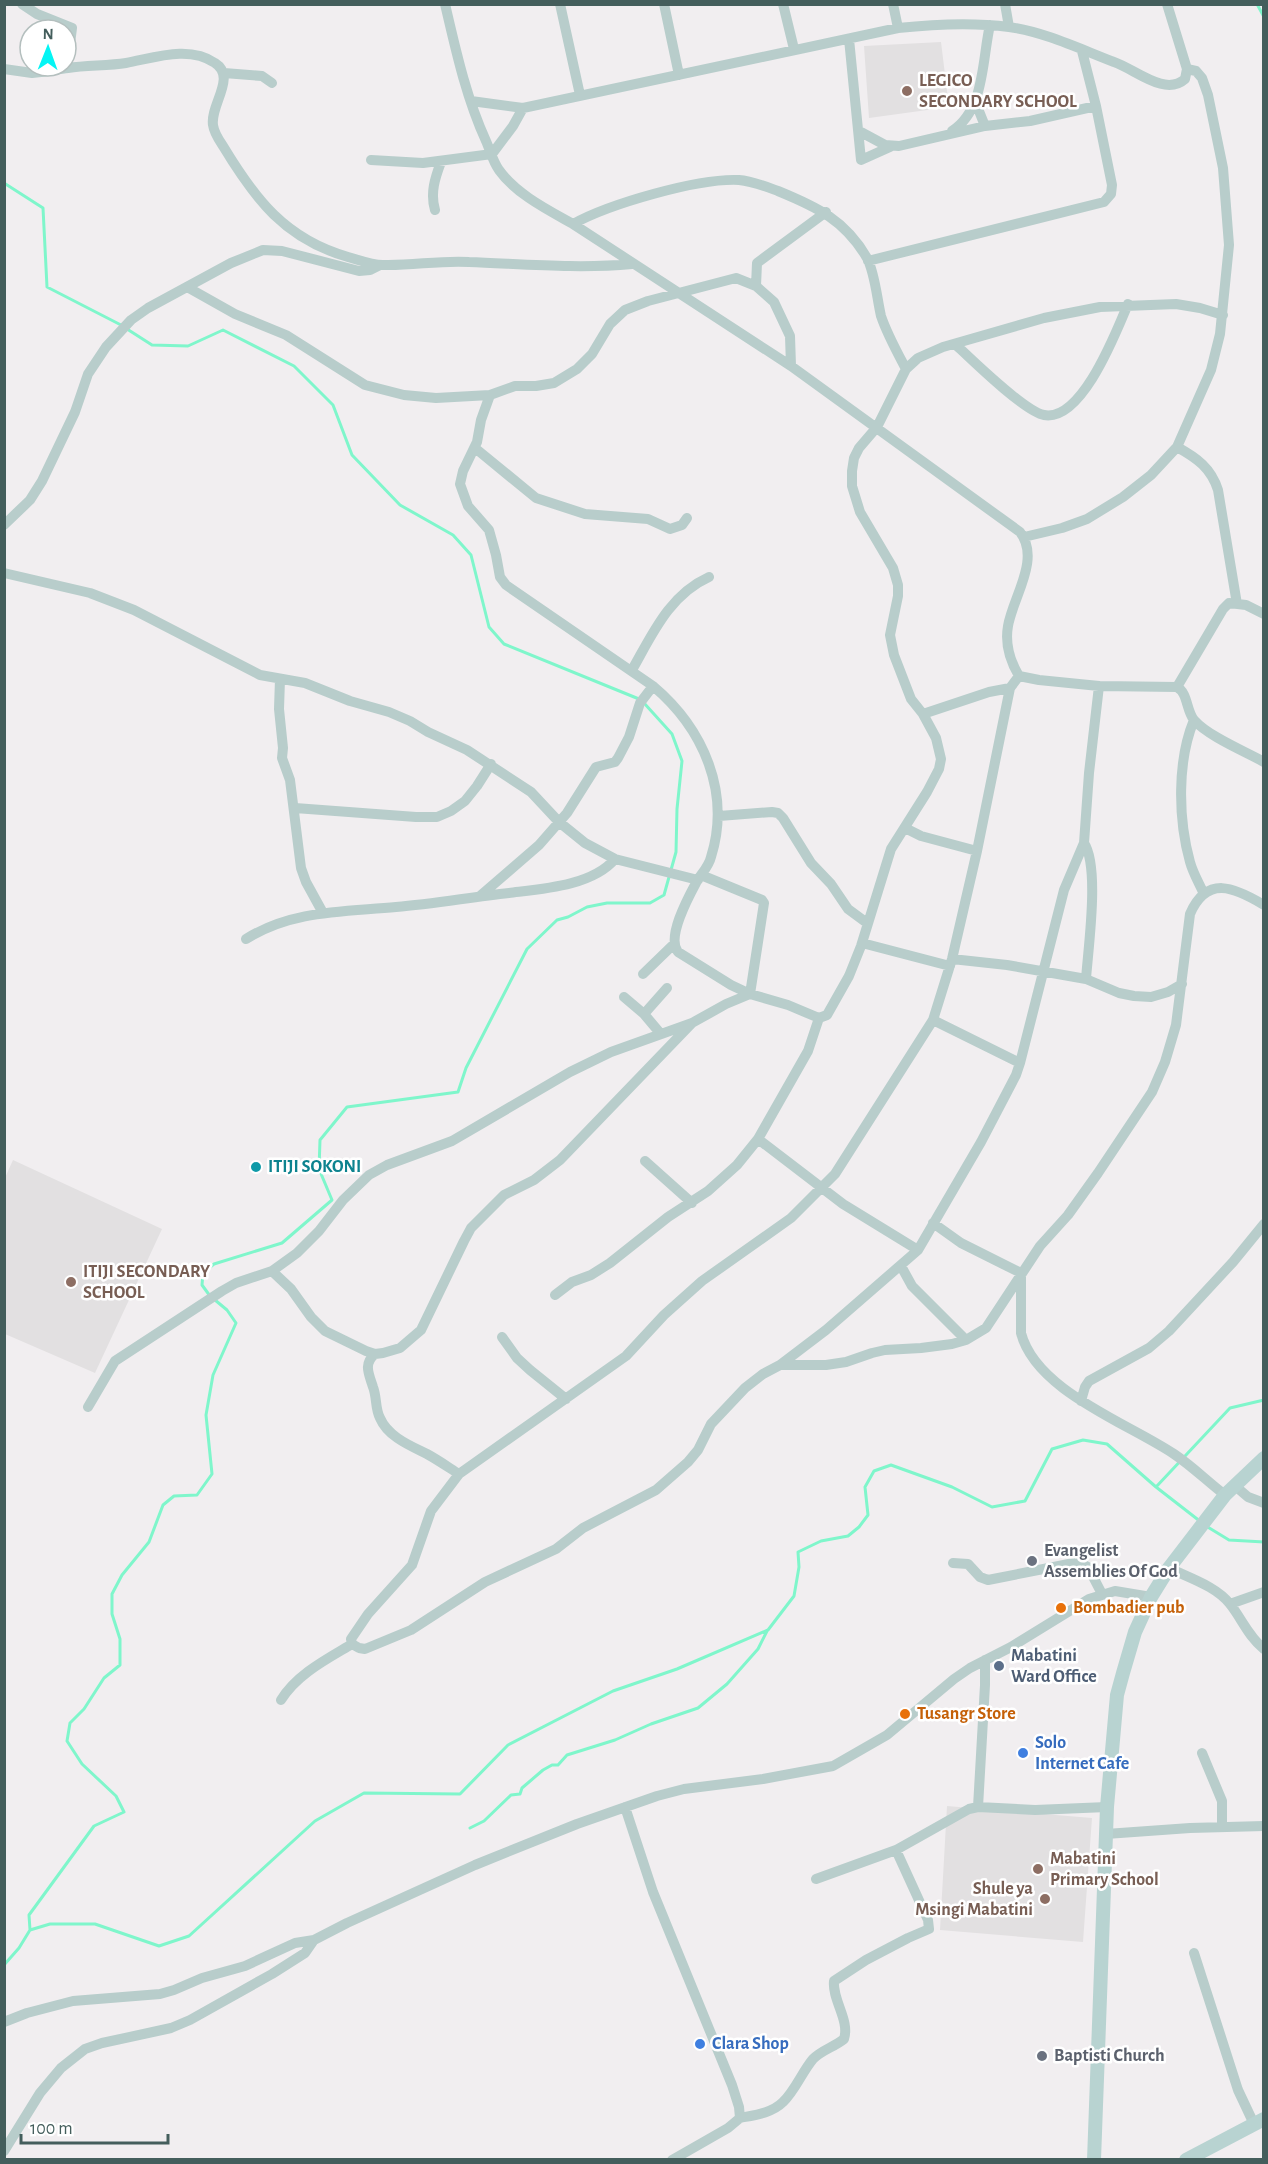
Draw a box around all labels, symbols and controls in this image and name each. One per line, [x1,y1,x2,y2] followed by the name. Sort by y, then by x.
[18,18,78,78] north arrow
[43,26,54,42] text: N
[919,72,1077,111] place label: LEGICO SECONDARY SCHOOL
[900,84,914,98] marker: LEGICO SECONDARY SCHOOL
[268,1158,361,1176] place label: ITIJI SOKONI
[249,1160,263,1174] marker: ITIJI SOKONI
[83,1263,211,1302] place label: ITIJI SECONDARY SCHOOL
[64,1275,78,1289] marker: ITIJI SECONDARY SCHOOL
[1044,1542,1178,1581] place label: Evangelist Assemblies Of God
[1025,1554,1039,1568] marker: Evangelist Assemblies Of God
[1073,1599,1184,1617] place label: Bombadier pub
[1054,1601,1068,1615] marker: Bombadier pub
[1011,1647,1097,1686] place label: Mabatini Ward Office
[992,1659,1006,1673] marker: Mabatini Ward Office
[917,1705,1016,1723] place label: Tusangr Store
[898,1707,912,1721] marker: Tusangr Store
[1035,1734,1129,1773] place label: Solo Internet Cafe
[1016,1746,1030,1760] marker: Solo Internet Cafe
[1050,1850,1159,1889] place label: Mabatini Primary School
[1031,1862,1045,1876] marker: Mabatini Primary School
[915,1880,1033,1919] place label: Shule ya Msingi Mabatini
[1038,1892,1052,1906] marker: Shule ya Msingi Mabatini
[712,2035,789,2053] place label: Clara Shop
[693,2037,707,2051] marker: Clara Shop
[1054,2047,1165,2065] place label: Baptisti Church
[1035,2049,1049,2063] marker: Baptisti Church
[21,2107,168,2145] scale bar
[30,2120,73,2138] text: 100 m

